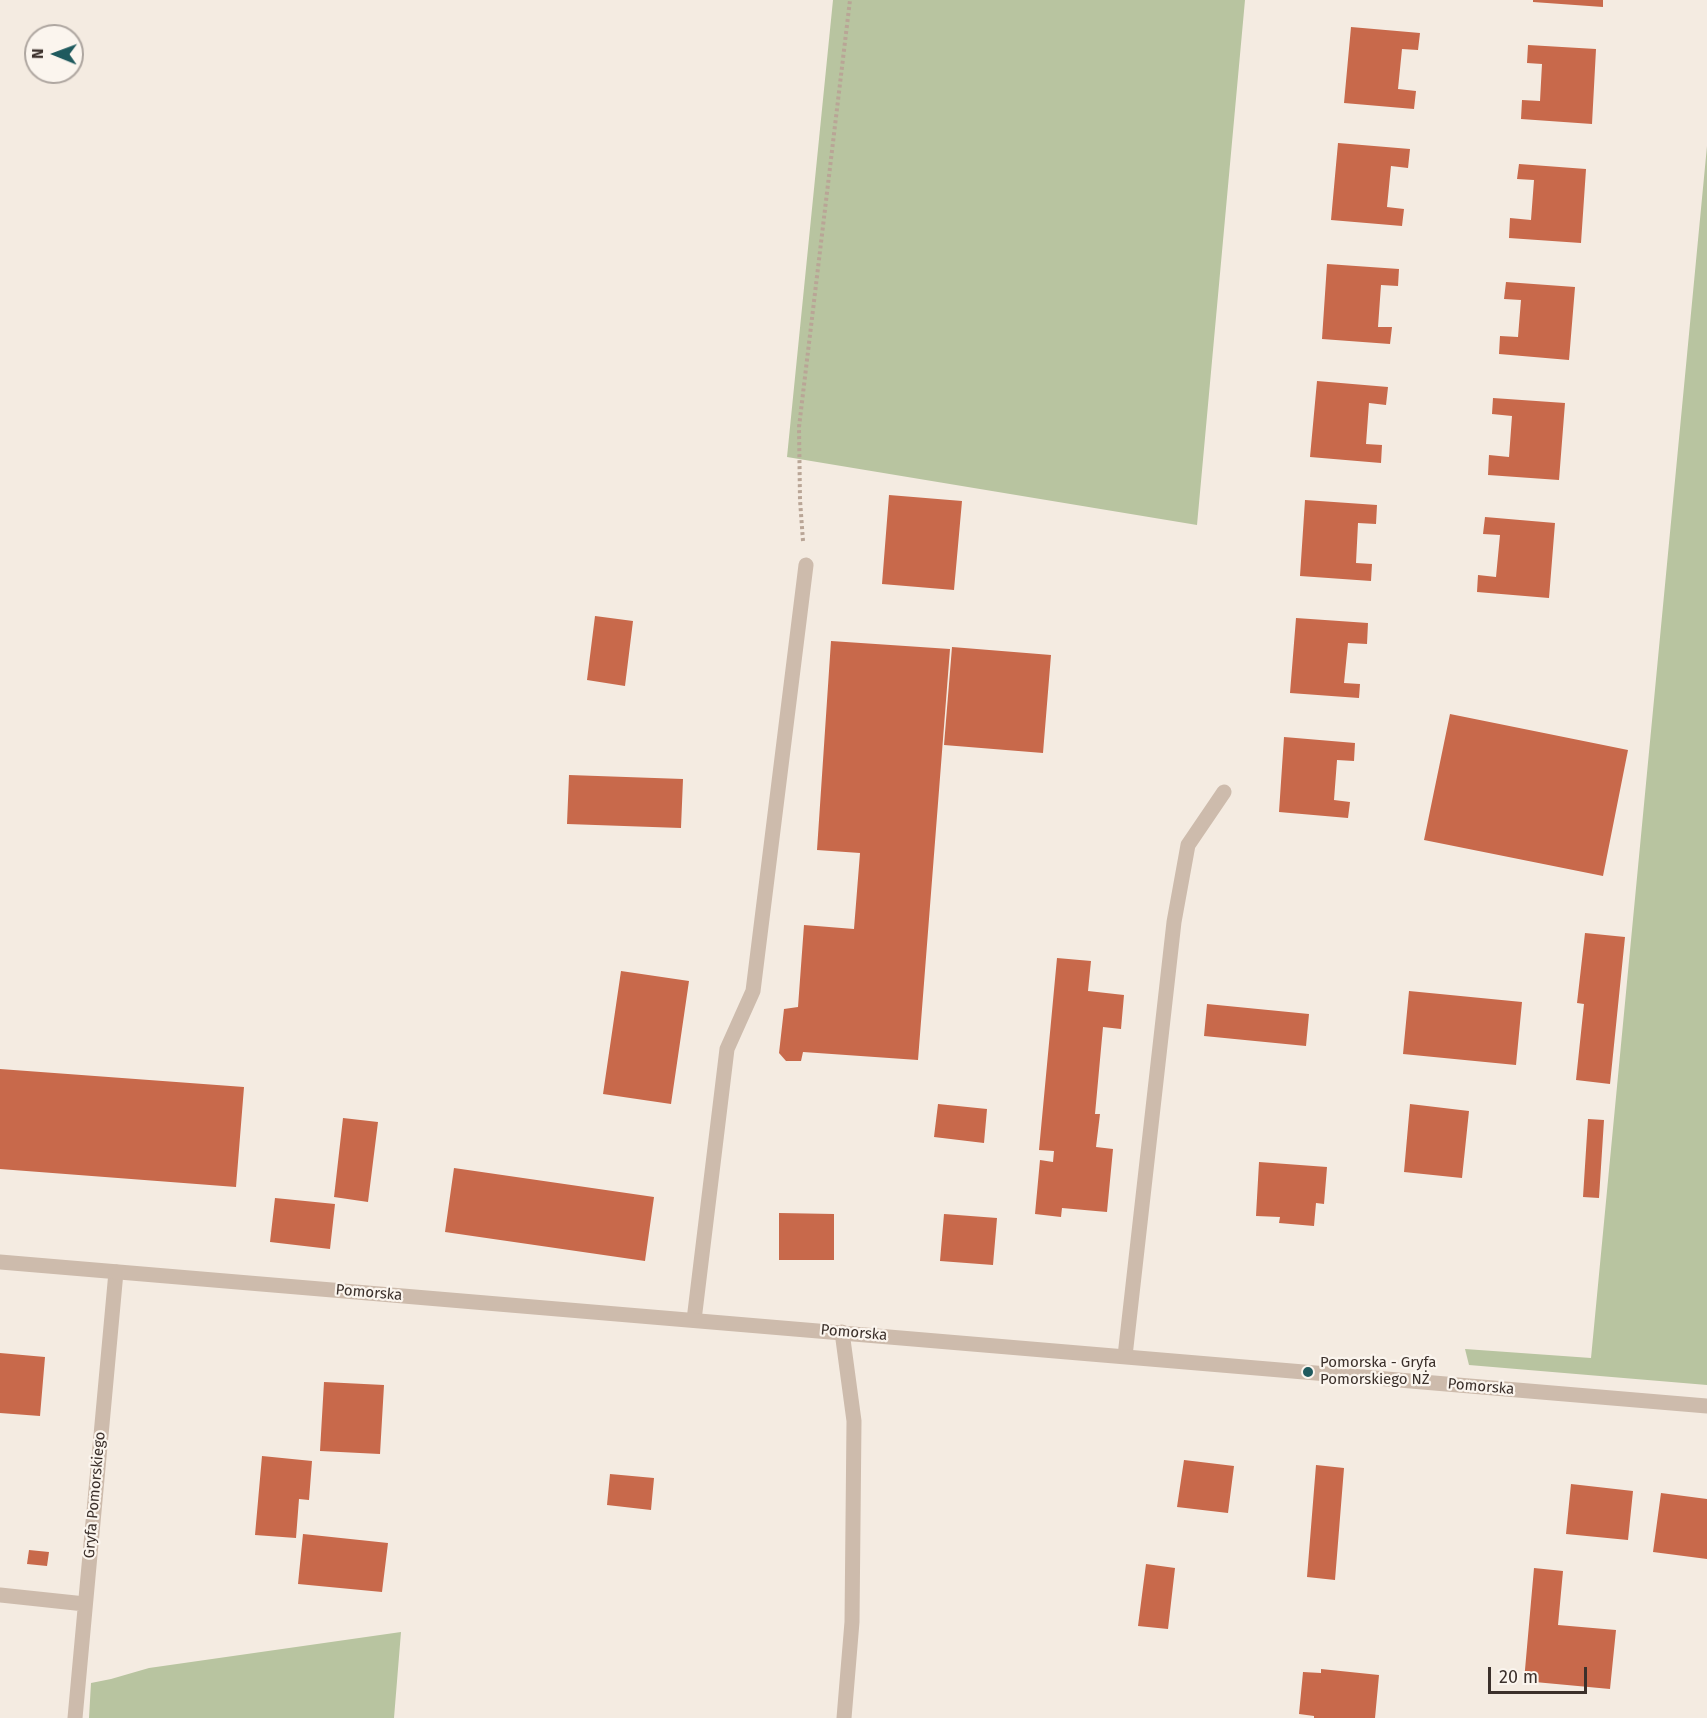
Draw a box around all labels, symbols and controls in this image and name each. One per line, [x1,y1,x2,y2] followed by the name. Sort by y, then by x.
[24,24,84,84] north arrow
[28,48,47,59] text: N
[335,1281,403,1305] street label: Pomorska
[820,1321,888,1345] street label: Pomorska
[1320,1354,1436,1389] place label: Pomorska - Gryfa Pomorskiego NŻ
[1301,1365,1315,1379] marker: Pomorska - Gryfa Pomorskiego NŻ
[1447,1375,1515,1399] street label: Pomorska
[80,1431,110,1559] street label: Gryfa Pomorskiego
[1491,1655,1590,1693] scale bar
[1499,1666,1538,1688] text: 20 m

